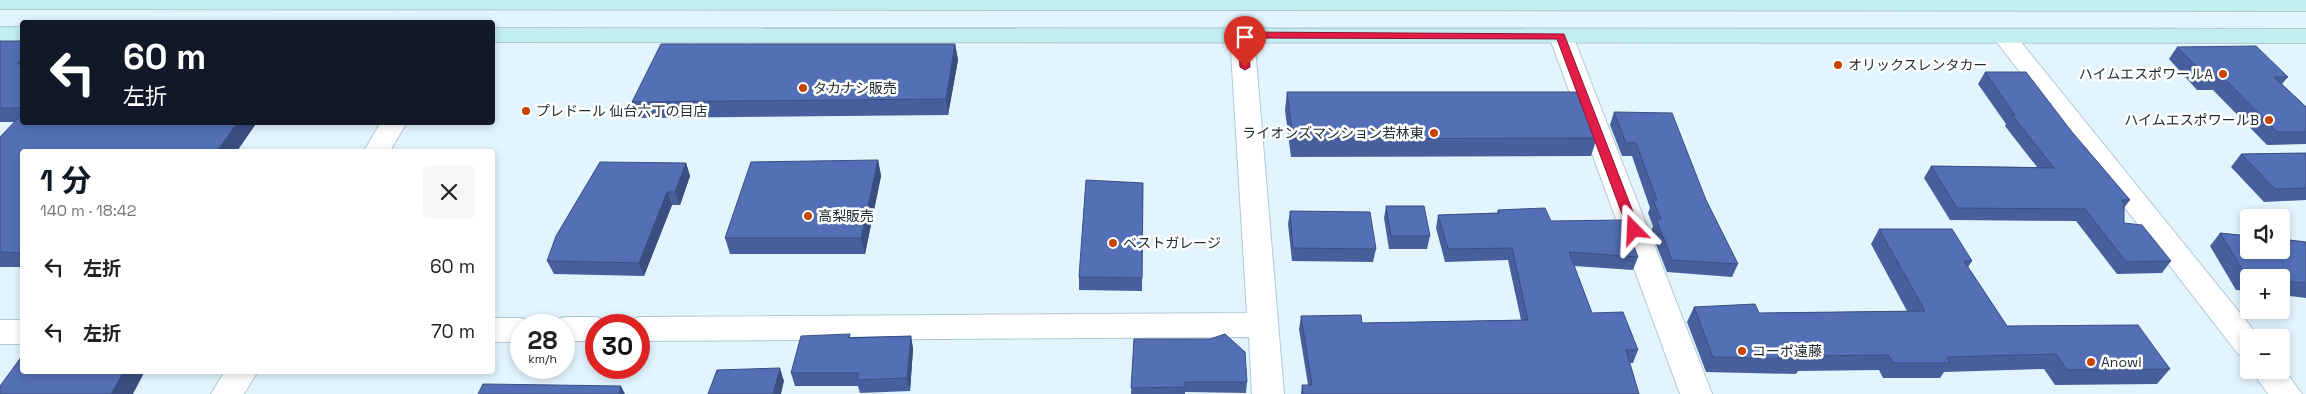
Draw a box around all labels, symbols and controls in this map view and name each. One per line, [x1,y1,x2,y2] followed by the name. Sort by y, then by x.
[1224,16,1266,67] pin
[1231,23,1259,51] icon: arrive
[123,35,206,79] text: 60 m
[40,40,105,105] icon: left
[1848,56,1988,74] place label: オリックスレンタカー
[1832,59,1844,71] marker: オリックスレンタカー
[2079,65,2213,83] place label: ハイムエスポワールA
[2217,68,2229,80] marker: ハイムエスポワールA
[813,79,897,97] place label: タカナシ販売
[123,82,167,110] text: 左折
[797,82,809,94] marker: タカナシ販売
[536,102,708,120] place label: プレドール 仙台六丁の目店
[520,105,532,117] marker: プレドール 仙台六丁の目店
[2124,111,2259,129] place label: ハイムエスポワールB
[2263,114,2275,126] marker: ハイムエスポワールB
[1242,124,1424,142] place label: ライオンズマンション若林東
[1428,127,1440,139] marker: ライオンズマンション若林東
[40,161,91,200] text: 1 分
[423,166,475,218] button: close
[40,200,136,221] text: 140 m · 18:42
[1607,203,1659,255] position arrow
[818,207,874,225] place label: 高梨販売
[2240,209,2290,379] map controls
[2240,209,2290,259] button: sound
[802,210,814,222] marker: 高梨販売
[1123,234,1221,252] place label: ベストガレージ
[1107,237,1119,249] marker: ベストガレージ
[40,253,68,281] icon: left
[430,254,475,279] text: 60 m
[83,256,121,281] text: 左折
[2240,269,2290,319] button: +
[585,314,650,379] speed limit sign: 30
[40,318,68,346] icon: left
[431,319,475,344] text: 70 m
[83,321,121,346] text: 左折
[528,324,557,356] text: 28
[2240,329,2290,379] button: −
[1752,342,1822,360] place label: コーポ遠藤
[1736,345,1748,357] marker: コーポ遠藤
[528,351,557,367] text: km/h
[2101,353,2142,371] place label: Anowl
[2085,356,2097,368] marker: Anowl

